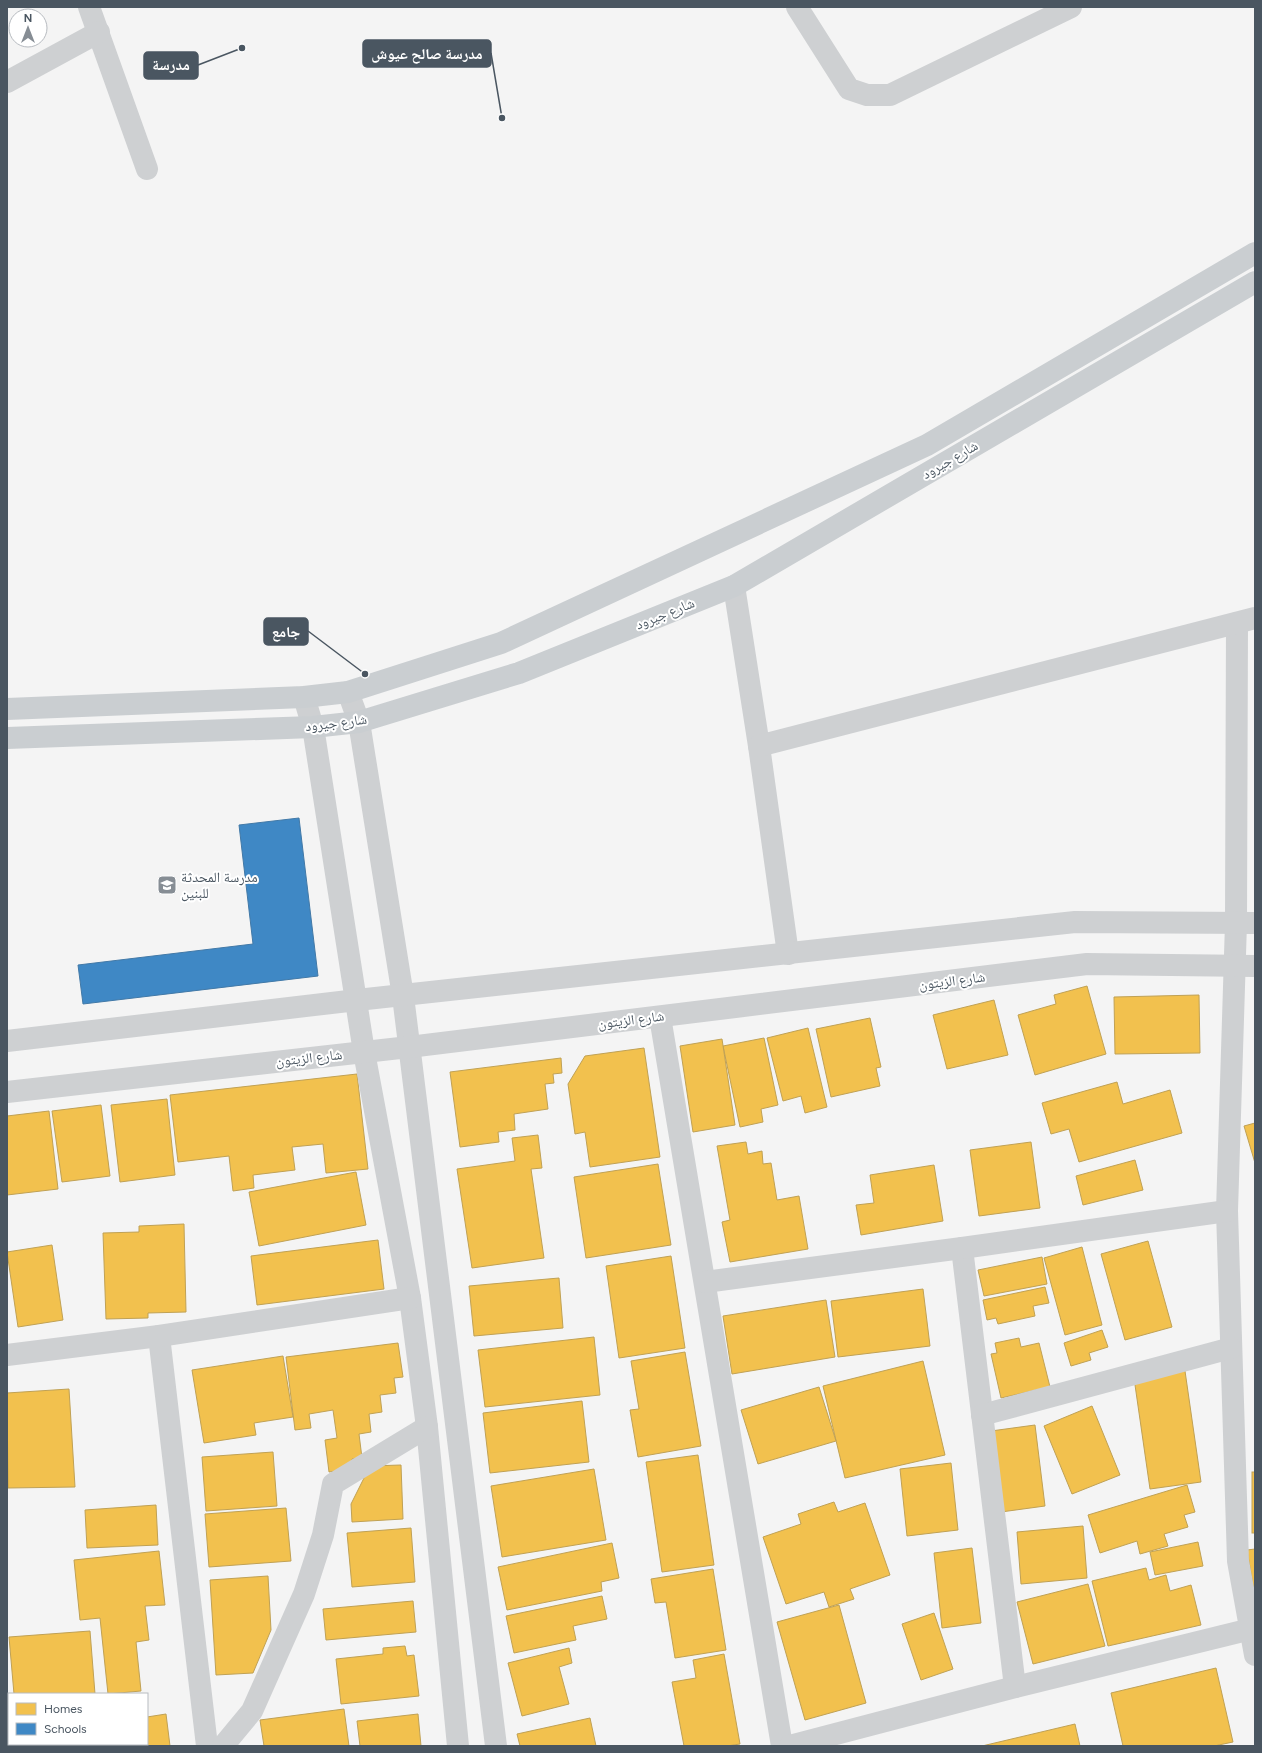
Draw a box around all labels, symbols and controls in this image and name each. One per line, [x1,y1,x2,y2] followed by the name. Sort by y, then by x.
[8,8,48,48] north arrow
[24,12,32,25] text: N
[363,40,491,67] callout: مدرسة صالح عيوش
[371,45,483,64] text: مدرسة صالح عيوش
[144,52,198,79] callout: مدرسة
[152,56,190,74] text: مدرسة
[919,437,982,484] street label: شارع جيرود
[633,595,697,634] street label: شارع جيرود
[264,618,308,645] callout: جامع
[272,623,300,642] text: جامع
[304,711,368,736] street label: شارع جيرود
[181,869,258,902] place label: مدرسة المحدثة للبنين
[156,874,178,896] school or university icon: مدرسة المحدثة للبنين
[918,969,986,994] street label: شارع الزيتون
[597,1008,665,1033] street label: شارع الزيتون
[275,1046,343,1071] street label: شارع الزيتون
[8,1693,148,1745] legend
[44,1702,83,1716] text: Homes
[44,1722,87,1736] text: Schools

